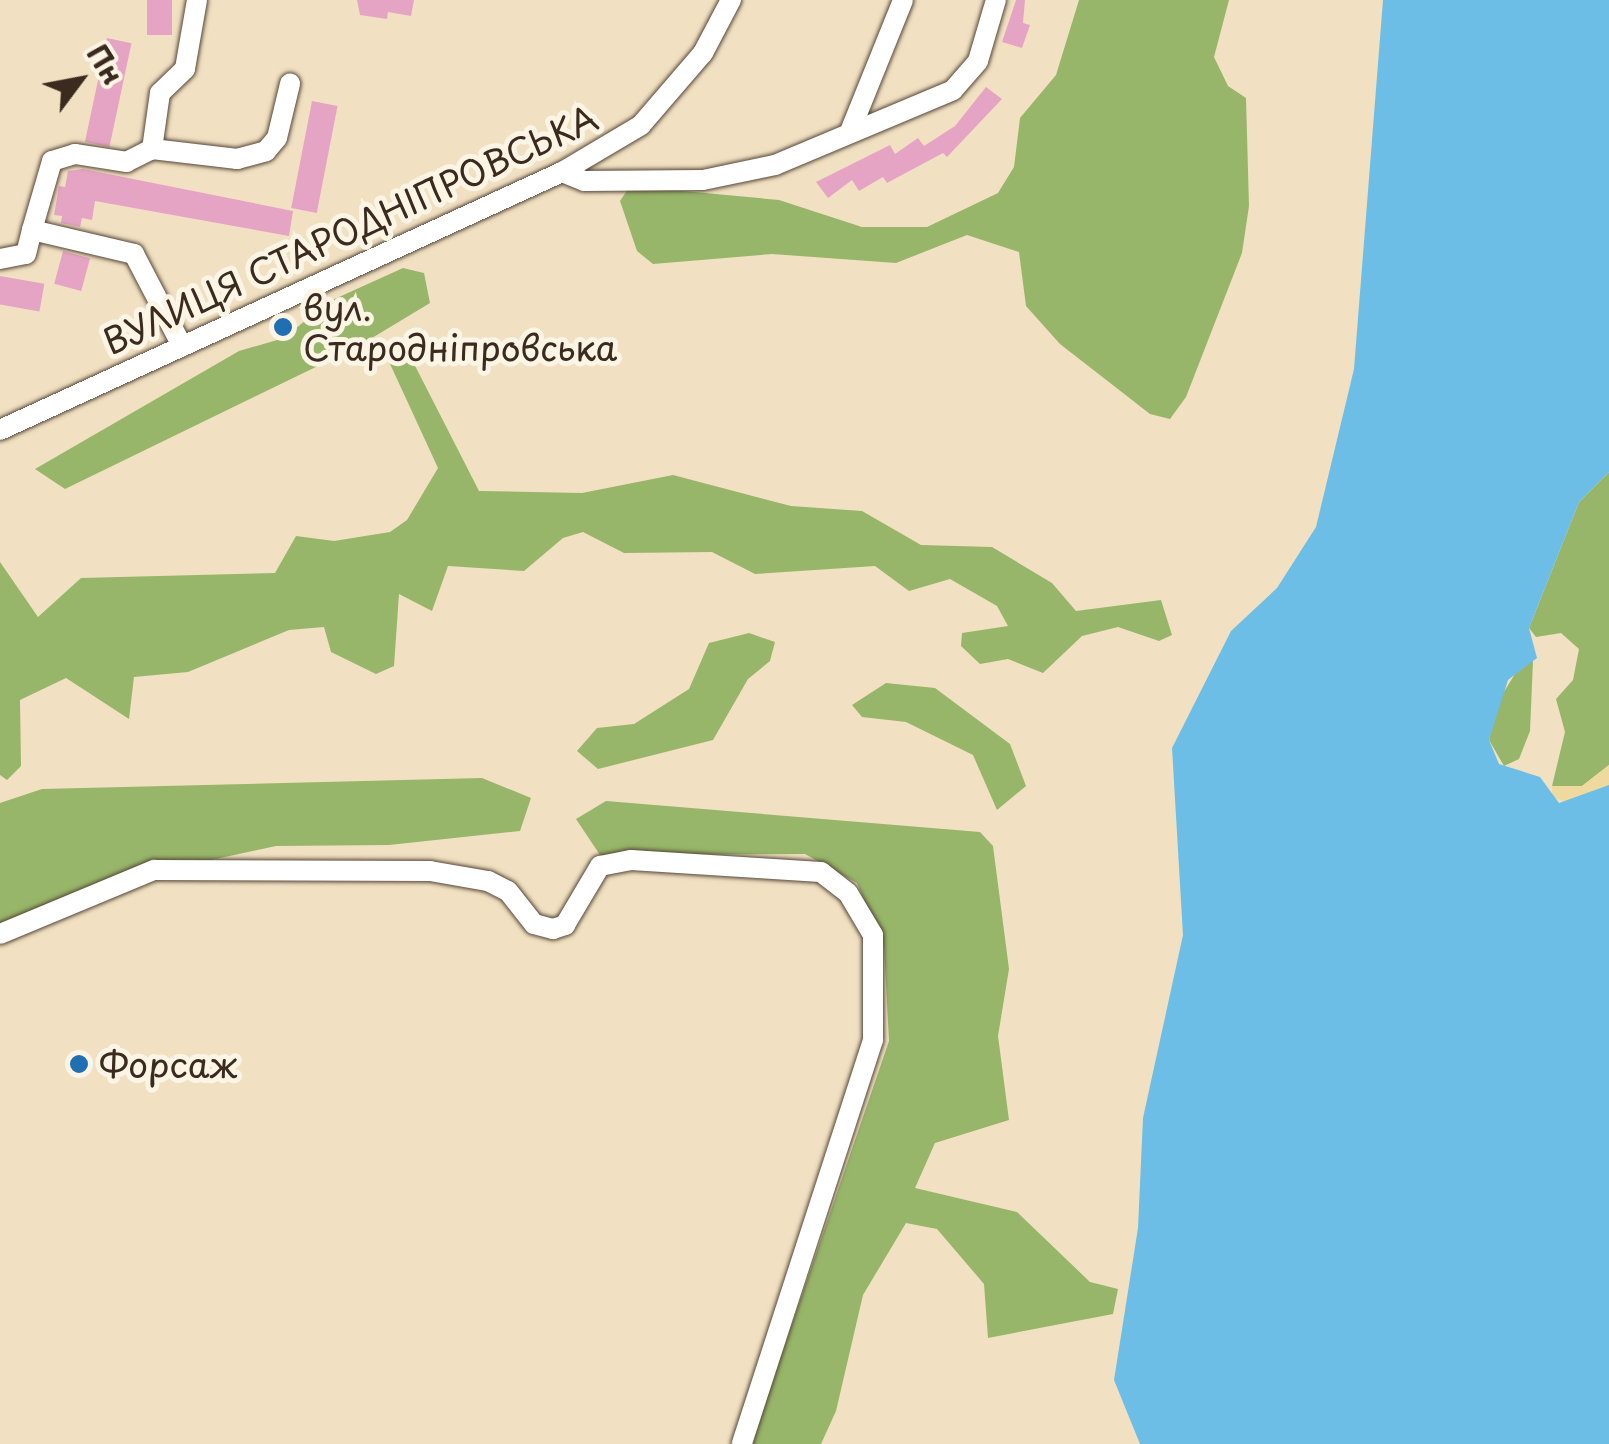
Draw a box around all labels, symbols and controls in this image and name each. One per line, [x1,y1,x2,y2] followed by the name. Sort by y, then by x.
[30,30,130,130] north arrow
[77,35,135,92] text: Пн
[95,95,605,363] street label: ВУЛИЦЯ СТАРОДНІПРОВСЬКА
[303,286,617,368] place label: вул. Стародніпровська
[272,316,294,338] marker: вул. Стародніпровська
[99,1043,237,1085] place label: Форсаж
[68,1053,90,1075] marker: Форсаж

